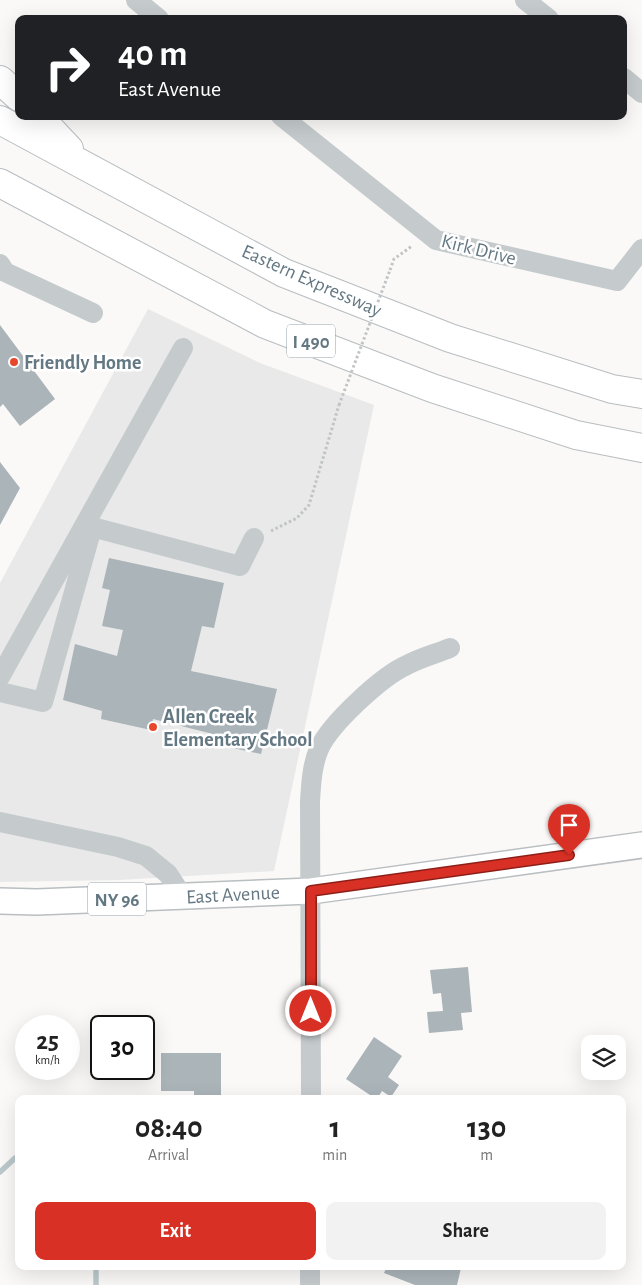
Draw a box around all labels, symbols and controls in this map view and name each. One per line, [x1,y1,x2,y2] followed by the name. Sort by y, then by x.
[35,35,100,100] icon: right
[118,37,187,72] text: 40 m
[118,78,221,100] text: East Avenue
[439,231,518,269] street label: Kirk Drive
[239,241,385,321] street label: Eastern Expressway
[287,324,335,358] road number: I 490
[24,353,141,373] place label: Friendly Home
[8,356,20,368] marker: Friendly Home
[163,707,312,750] place label: Allen Creek Elementary School
[147,721,159,733] marker: Allen Creek Elementary School
[548,804,590,855] pin
[555,811,583,839] icon: arrive
[88,882,146,916] road number: NY 96
[186,883,280,907] street label: East Avenue
[284,984,336,1036] position arrow
[90,1015,155,1080] speed limit sign: 30
[36,1029,59,1054] text: 25
[581,1035,626,1080] map controls
[581,1035,626,1080] button: layers
[35,1054,60,1066] text: km/h
[135,1113,203,1143] text: 08:40
[329,1113,340,1143] text: 1
[467,1113,506,1143] text: 130
[148,1147,189,1163] text: Arrival
[322,1147,347,1163] text: min
[480,1147,493,1163] text: m
[35,1202,316,1260] button: Exit
[326,1202,606,1260] button: Share

